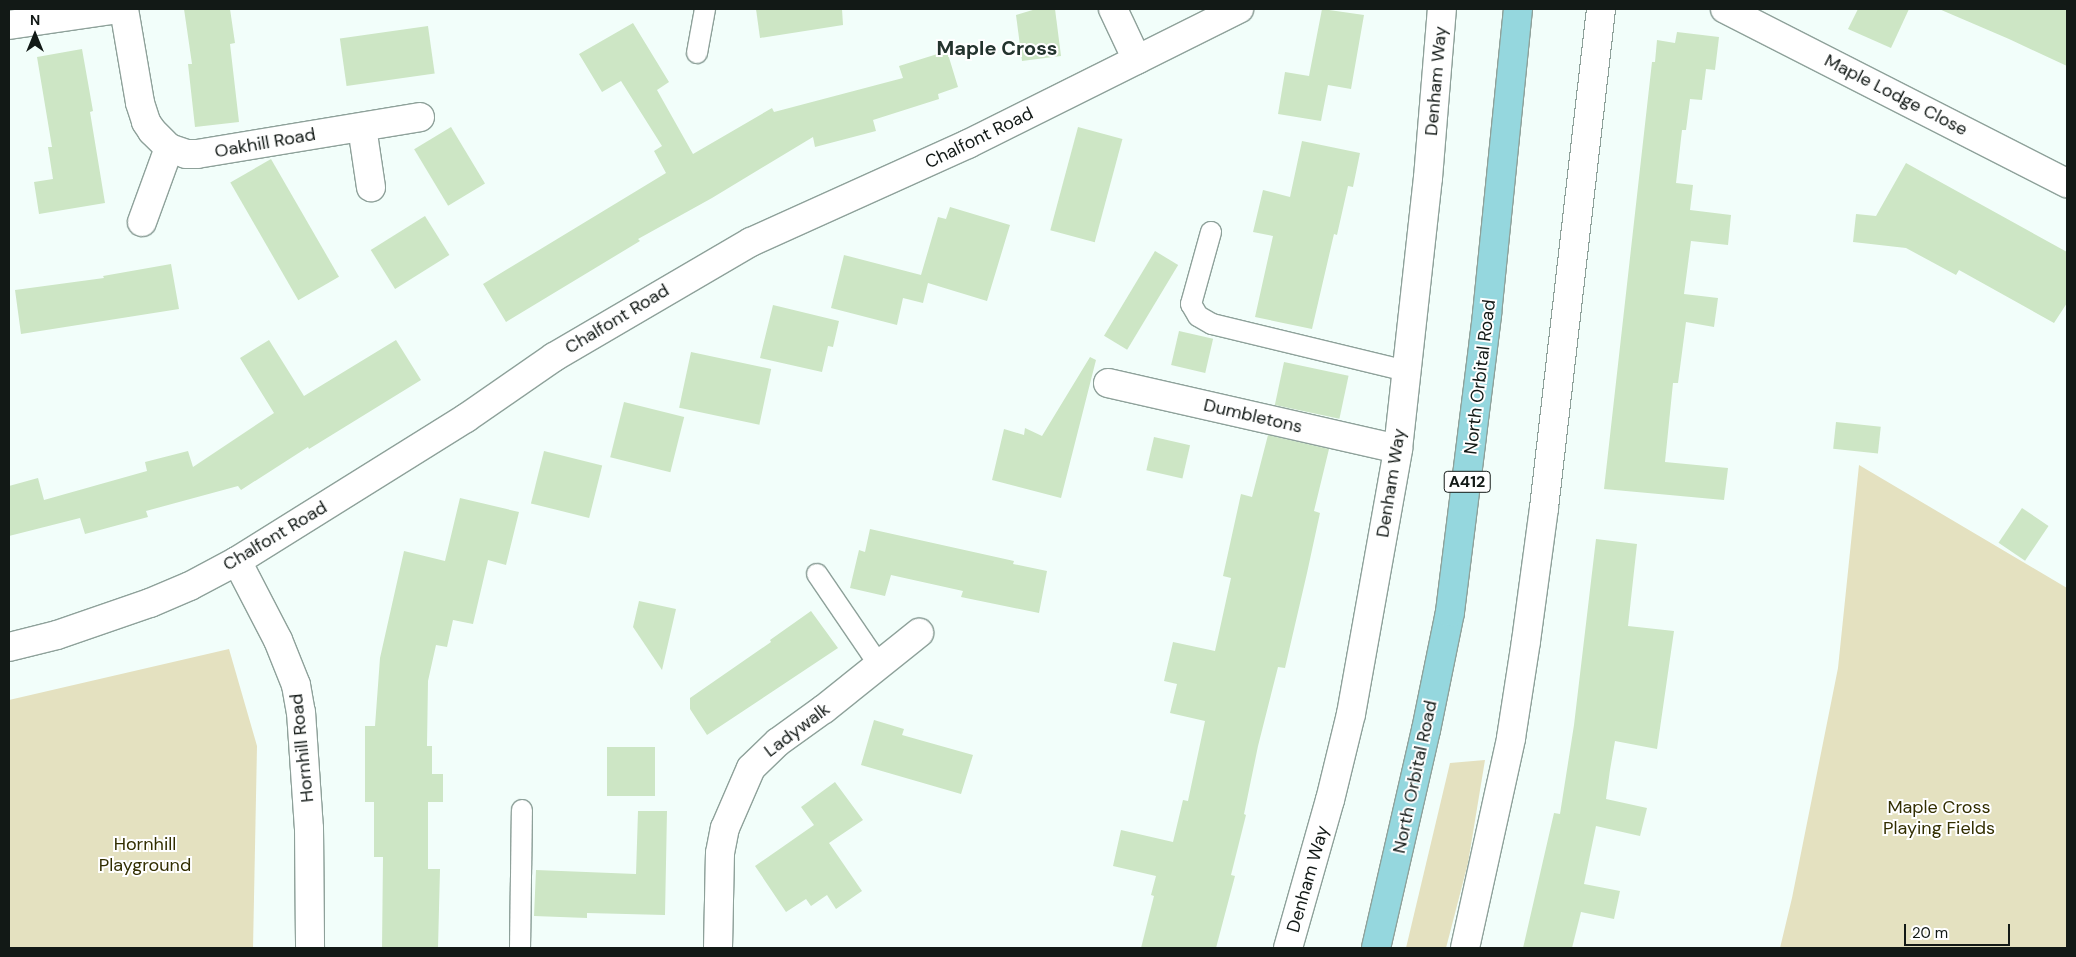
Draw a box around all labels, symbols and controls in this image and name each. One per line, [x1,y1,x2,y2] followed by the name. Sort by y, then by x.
[10,10,60,60] north arrow
[30,11,40,29] text: N
[1420,25,1452,137] street label: Denham Way
[937,36,1057,60] district label: Maple Cross
[1821,50,1971,140] street label: Maple Lodge Close
[921,103,1037,173] street label: Chalfont Road
[213,123,317,163] street label: Oakhill Road
[561,279,673,359] street label: Chalfont Road
[1460,298,1500,456] street label: North Orbital Road
[1201,394,1305,438] street label: Dumbletons
[1372,427,1410,539] street label: Denham Way
[1443,468,1491,496] road number: A412
[219,496,331,576] street label: Chalfont Road
[286,693,318,803] street label: Hornhill Road
[760,698,834,762] street label: Ladywalk
[1388,699,1442,855] street label: North Orbital Road
[1883,797,1995,840] park label: Maple Cross Playing Fields
[1282,823,1334,935] street label: Denham Way
[99,834,191,876] park label: Hornhill Playground
[1906,914,2012,946] scale bar
[1912,923,1948,943] text: 20 m

